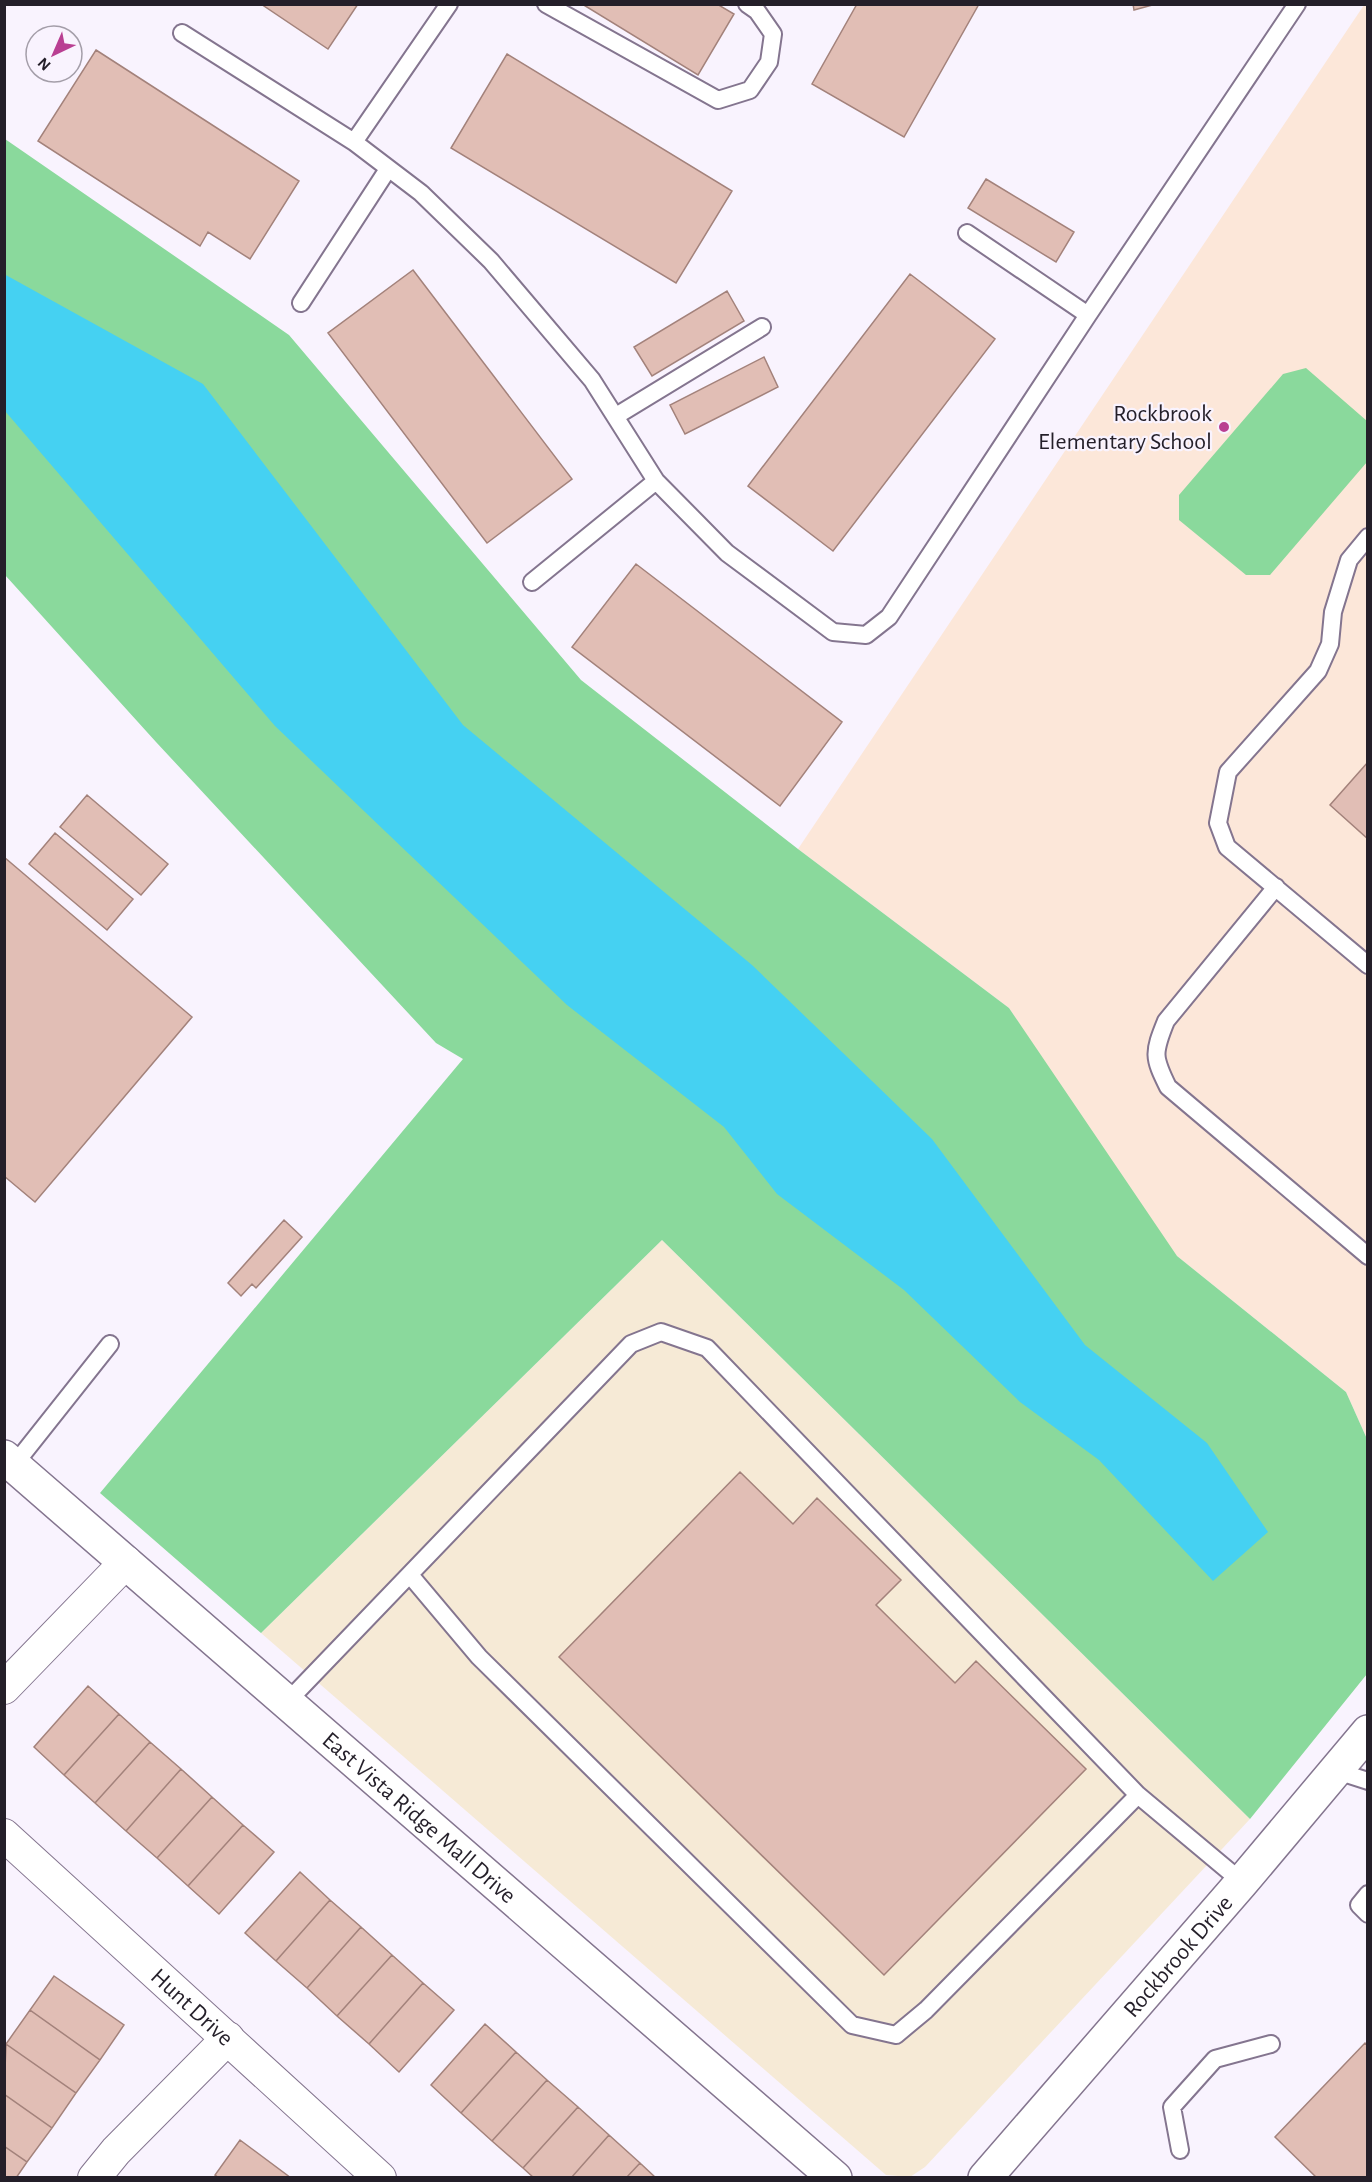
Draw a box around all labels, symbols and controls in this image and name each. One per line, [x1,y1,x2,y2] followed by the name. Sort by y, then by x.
[24,24,84,84] north arrow
[35,54,54,74] text: N
[1038,402,1212,454] place label: Rockbrook Elementary School
[1217,420,1231,434] marker: Rockbrook Elementary School
[317,1728,520,1908] street label: East Vista Ridge Mall Drive
[1119,1891,1238,2022] street label: Rockbrook Drive
[146,1964,238,2051] street label: Hunt Drive

